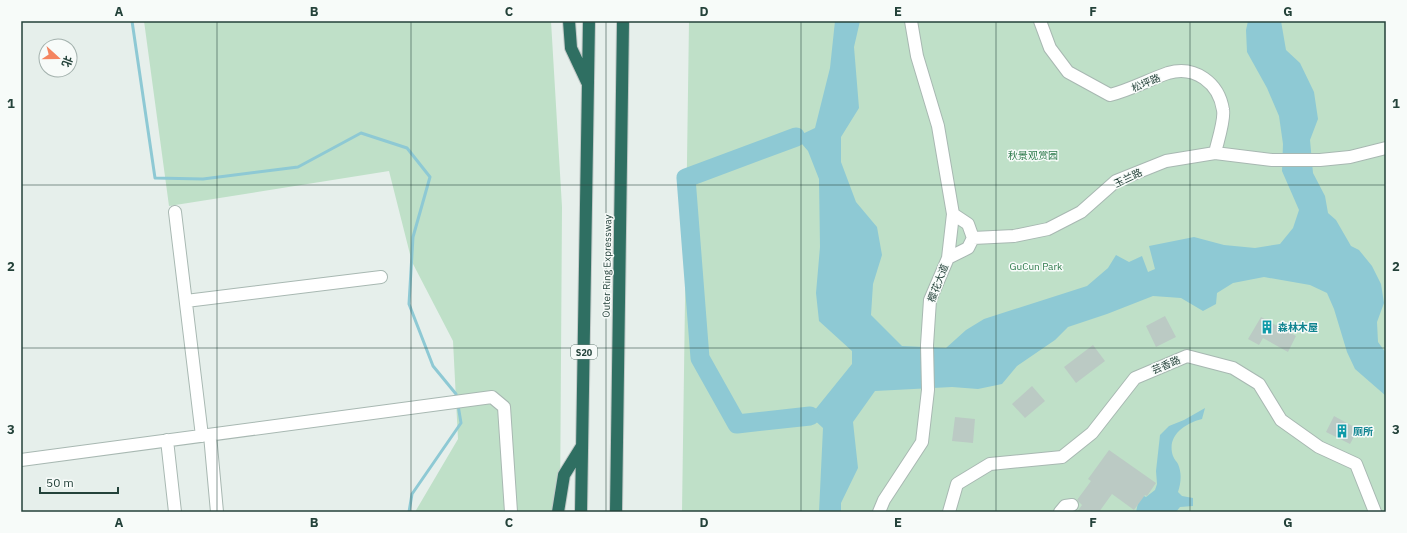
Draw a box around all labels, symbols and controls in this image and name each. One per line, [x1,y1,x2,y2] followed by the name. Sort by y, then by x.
[115,3,124,20] text: A
[310,3,319,20] text: B
[505,3,514,20] text: C
[699,3,709,20] text: D
[894,3,902,20] text: E
[1089,3,1097,20] text: F
[1283,3,1293,20] text: G
[38,38,78,78] north arrow
[59,54,76,69] text: 北
[1130,71,1162,95] street label: 松坪路
[7,95,15,112] text: 1
[1392,95,1400,112] text: 1
[1008,149,1058,162] park label: 秋景观赏园
[1112,166,1144,190] street label: 玉兰路
[600,214,614,318] street label: Outer Ring Expressway
[7,258,15,275] text: 2
[1392,258,1400,275] text: 2
[1010,260,1063,273] park label: GuCun Park
[925,262,951,304] street label: 樱花大道
[1259,319,1275,335] building icon: 森林木屋
[1278,321,1318,334] place label: 森林木屋
[571,345,597,359] road number: S20
[1150,353,1182,377] street label: 芸香路
[7,421,15,438] text: 3
[1392,421,1400,438] text: 3
[1334,423,1350,439] building icon: 厕所
[1353,425,1373,438] place label: 厕所
[40,469,118,495] scale bar
[46,475,74,490] text: 50 m
[115,514,124,531] text: A
[310,514,319,531] text: B
[505,514,514,531] text: C
[699,514,709,531] text: D
[894,514,902,531] text: E
[1089,514,1097,531] text: F
[1283,514,1293,531] text: G

